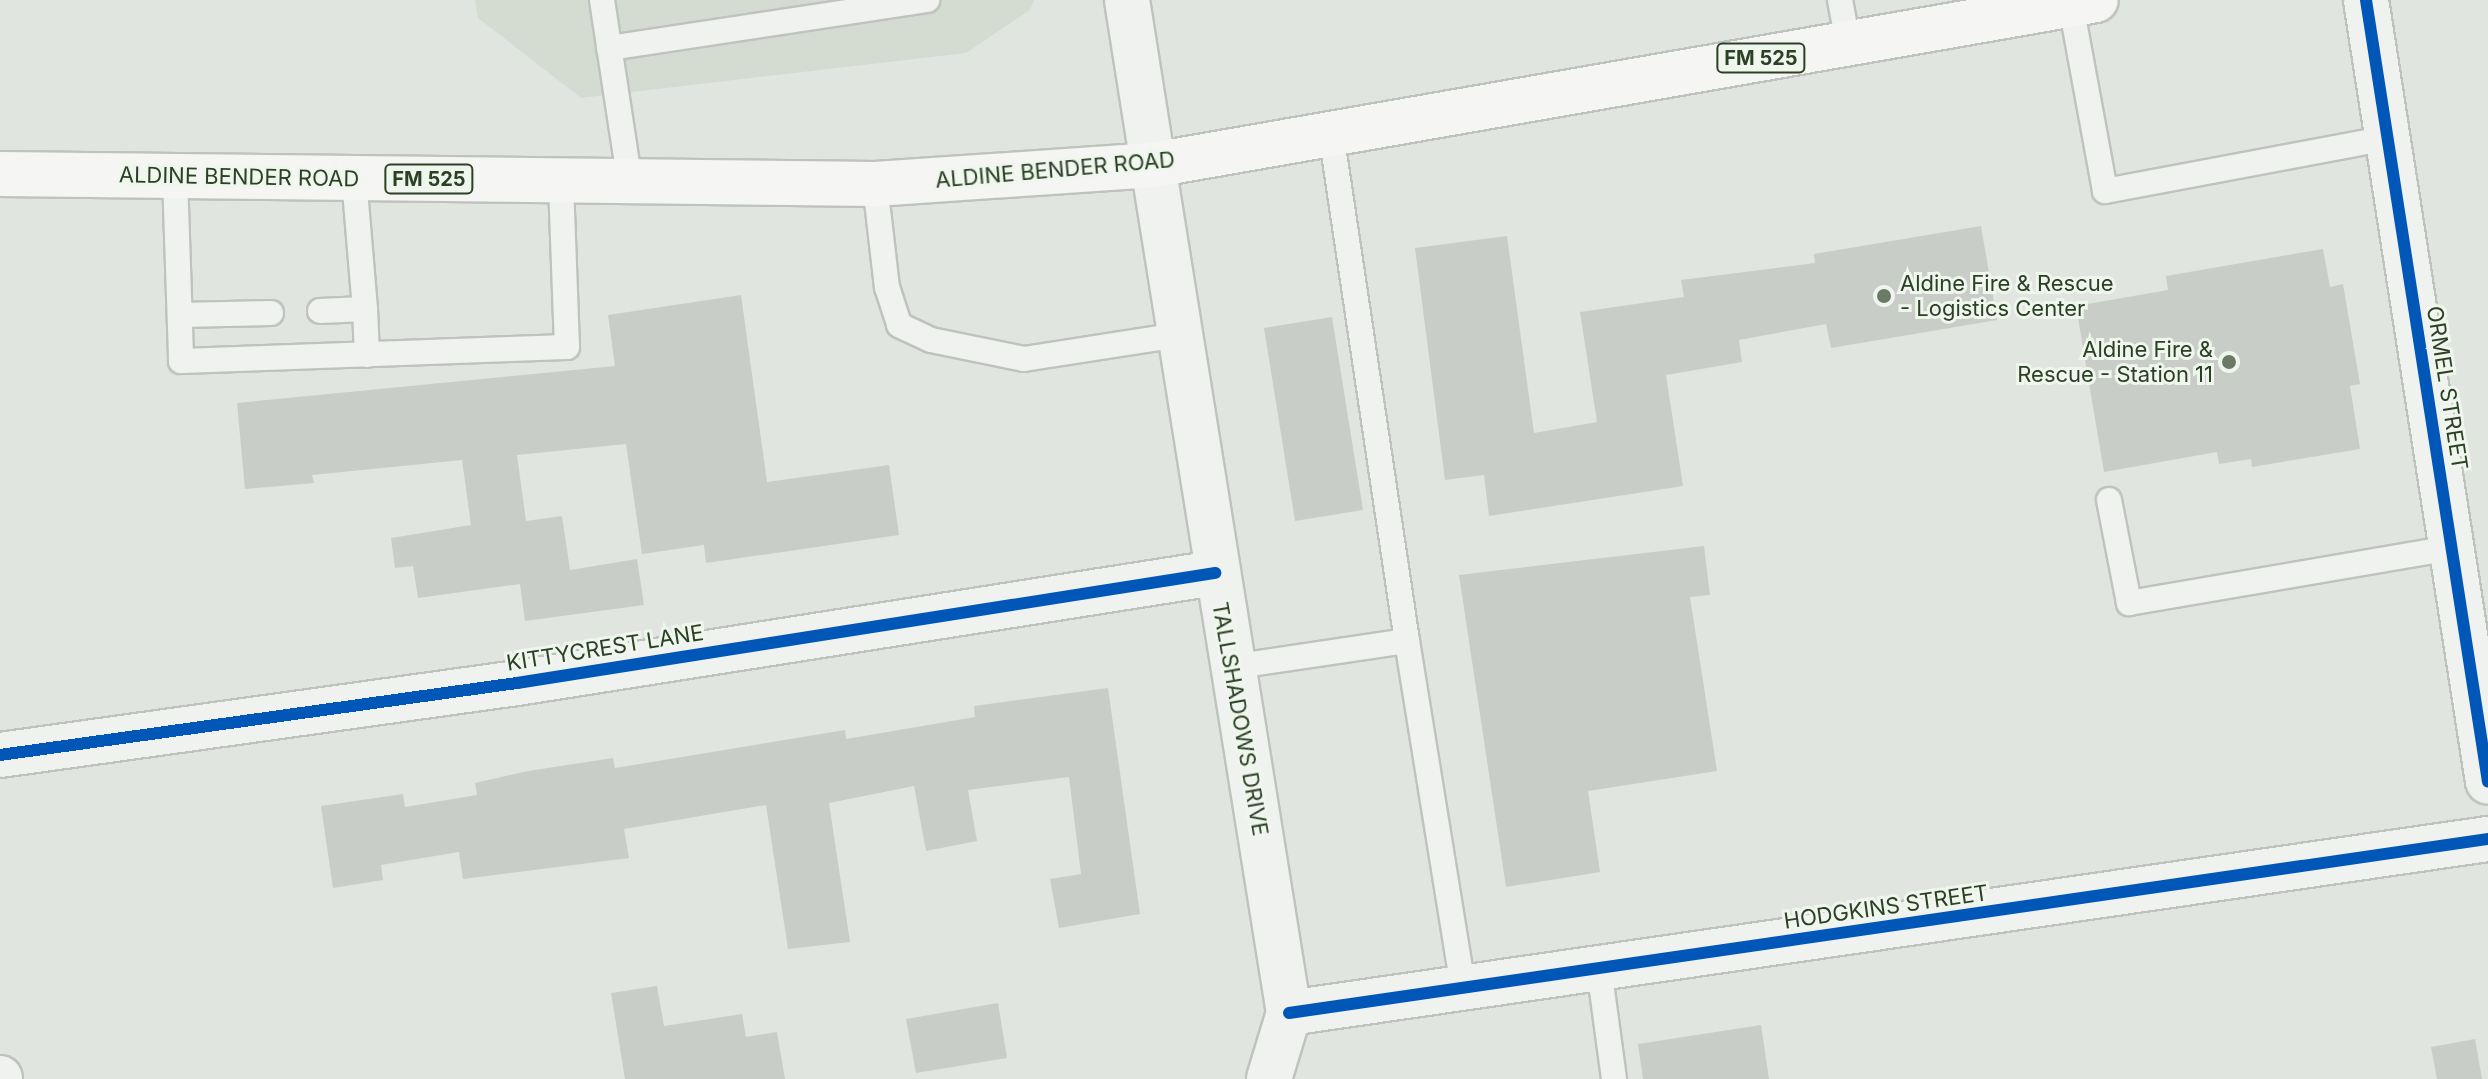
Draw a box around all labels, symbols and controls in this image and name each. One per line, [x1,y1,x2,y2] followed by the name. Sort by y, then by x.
[1715,42,1807,74] road number: FM 525
[934,146,1176,194] street label: ALDINE BENDER ROAD
[119,162,359,192] street label: ALDINE BENDER ROAD
[383,163,475,195] road number: FM 525
[1900,270,2114,322] place label: Aldine Fire & Rescue - Logistics Center
[1875,287,1893,305] marker: Aldine Fire & Rescue - Logistics Center
[2421,304,2473,472] street label: ORMEL STREET
[2017,336,2213,388] place label: Aldine Fire & Rescue - Station 11
[2220,353,2238,371] marker: Aldine Fire & Rescue - Station 11
[1206,600,1274,838] street label: TALLSHADOWS DRIVE
[505,619,705,677] street label: KITTYCREST LANE
[1782,880,1990,934] street label: HODGKINS STREET

